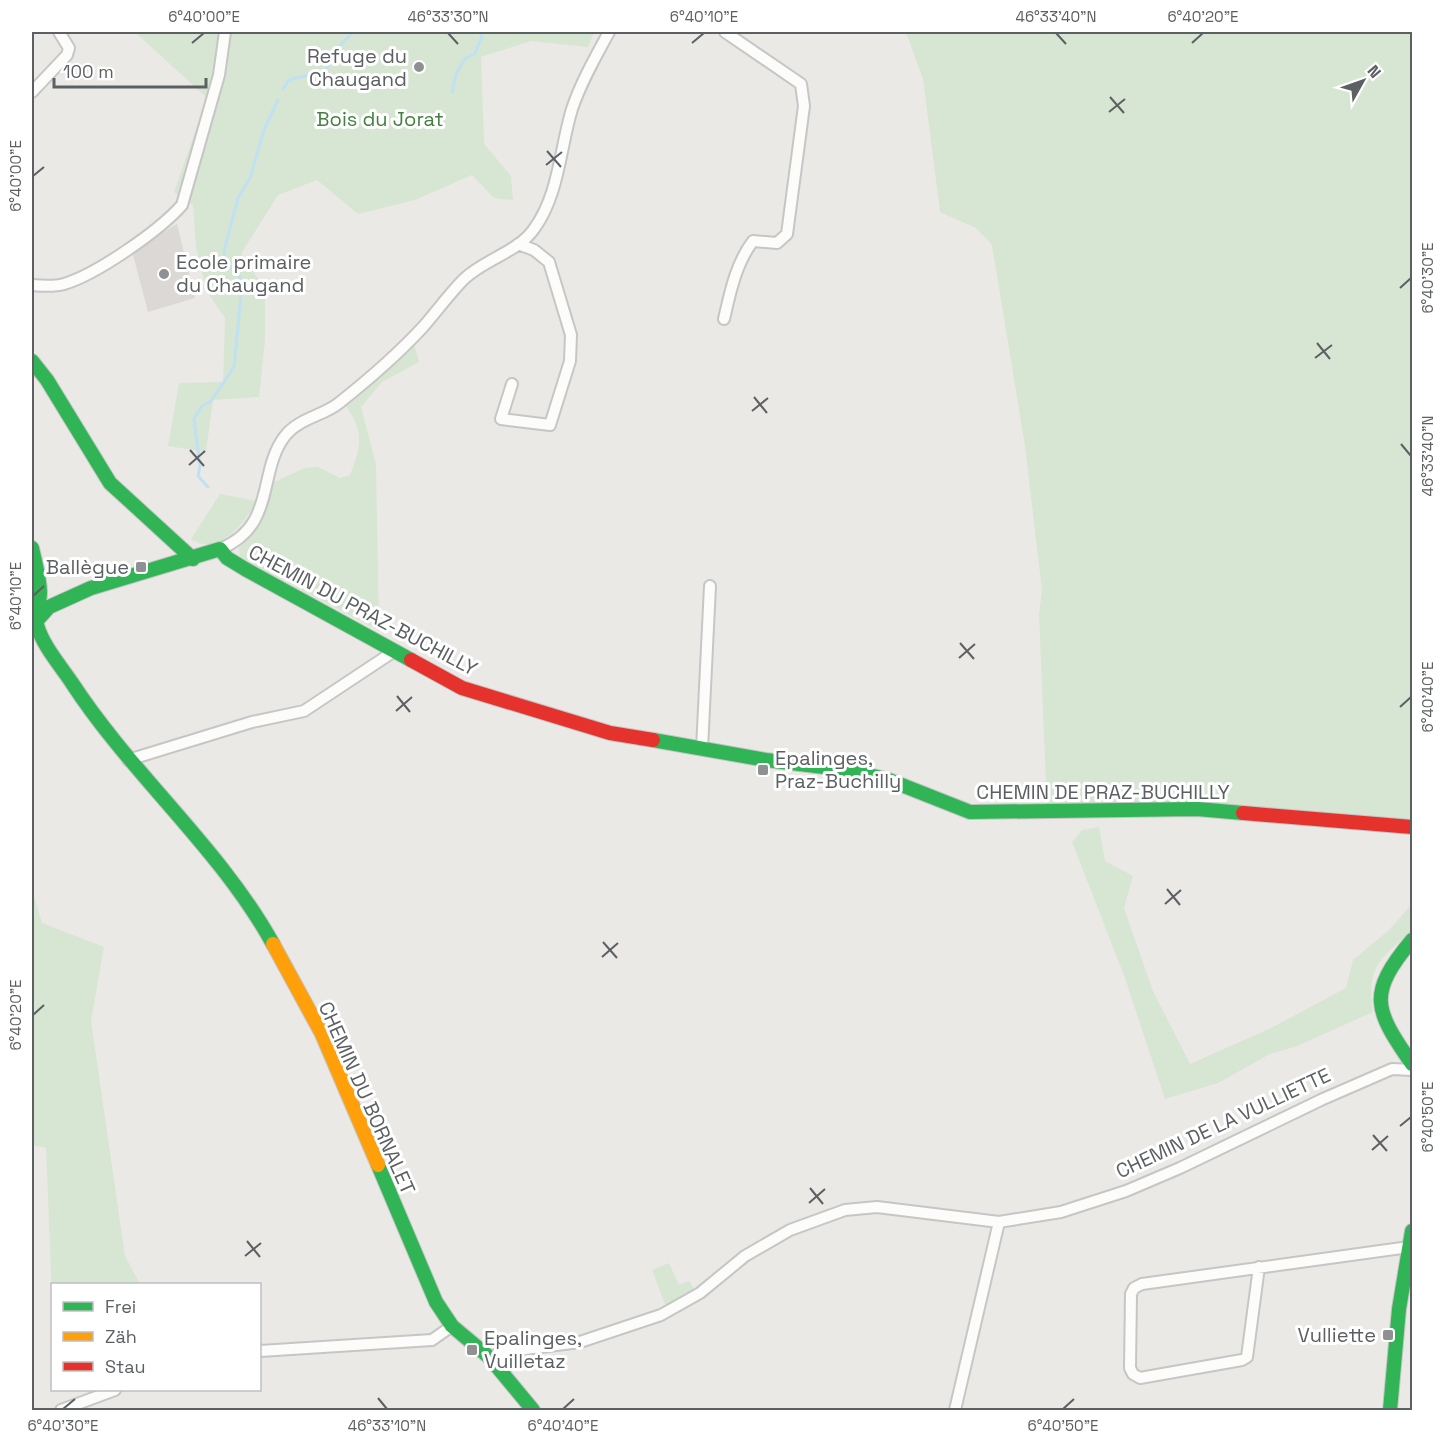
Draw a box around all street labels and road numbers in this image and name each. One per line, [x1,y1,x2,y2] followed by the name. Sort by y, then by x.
[244,539,482,681] street label: CHEMIN DU PRAZ-BUCHILLY
[976,779,1230,805] street label: CHEMIN DE PRAZ-BUCHILLY
[313,997,421,1199] street label: CHEMIN DU BORNALET
[1111,1062,1335,1184] street label: CHEMIN DE LA VULLIETTE

